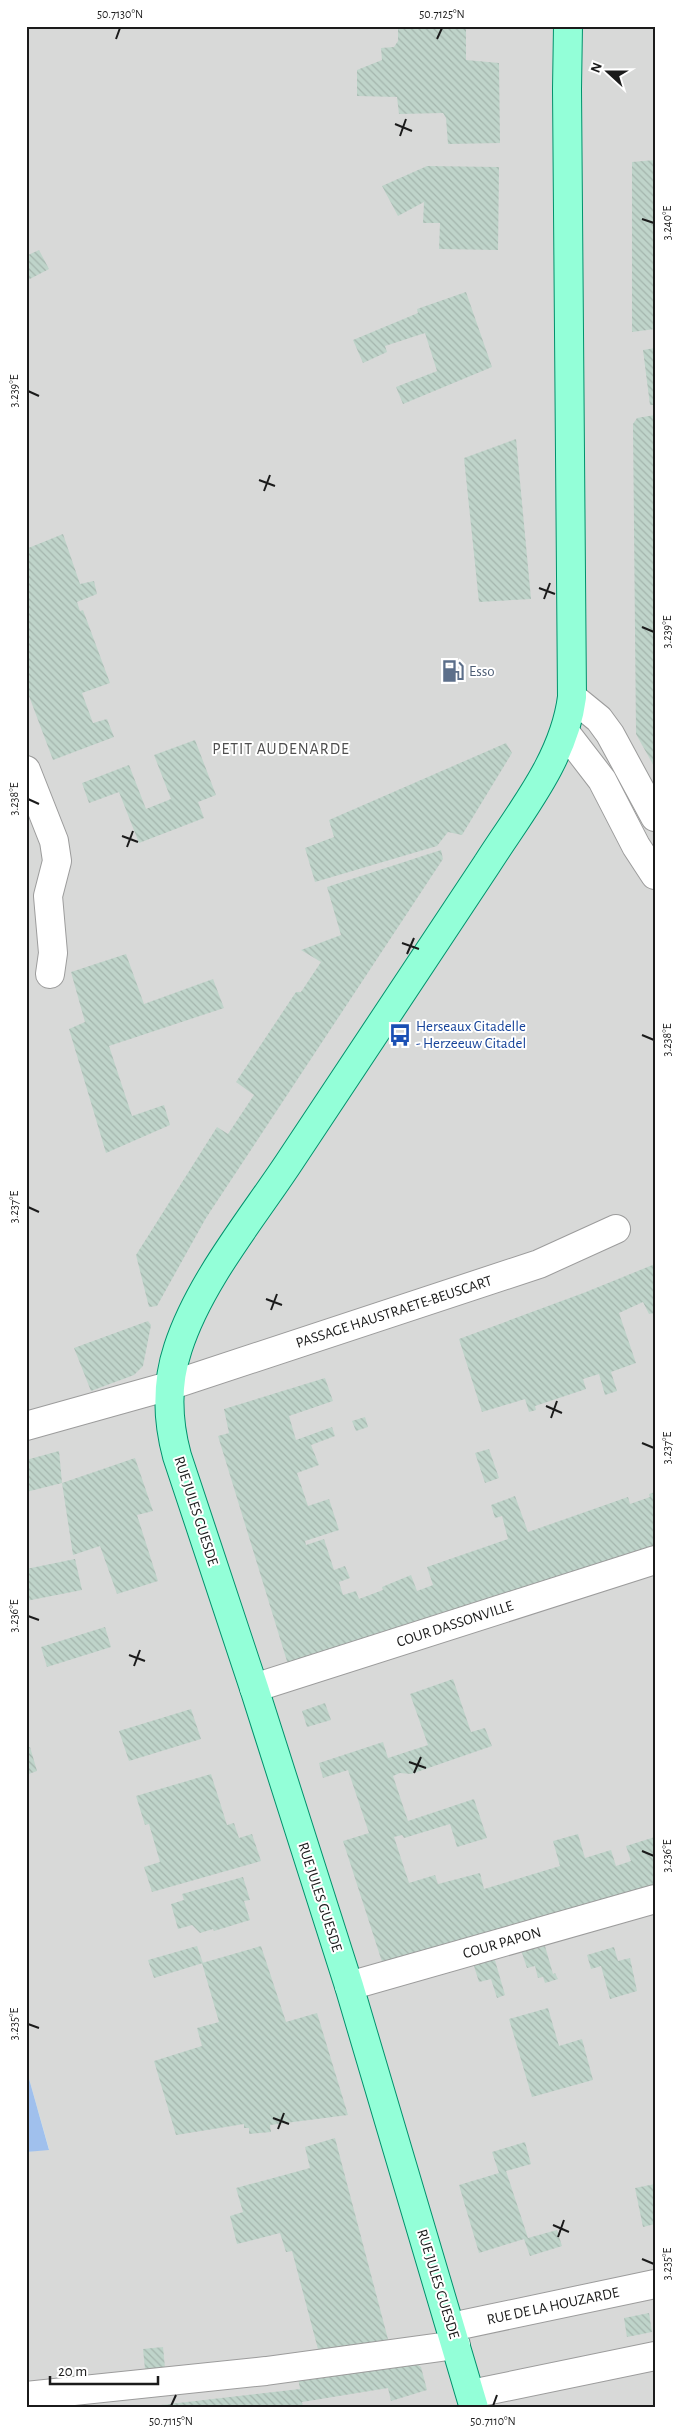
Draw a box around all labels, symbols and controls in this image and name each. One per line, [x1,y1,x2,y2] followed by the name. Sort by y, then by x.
[97,8,143,20] text: 50.7130°N
[419,8,465,20] text: 50.7125°N
[584,48,634,98] north arrow
[589,61,605,75] text: N
[661,206,673,240] text: 3.240°E
[8,374,20,408] text: 3.239°E
[661,615,673,649] text: 3.239°E
[440,658,466,684] fuel station icon: Esso
[469,664,495,679] place label: Esso
[212,741,350,757] district label: PETIT AUDENARDE
[8,782,20,816] text: 3.238°E
[416,1019,526,1051] place label: Herseaux Citadelle - Herzeeuw Citadel
[387,1022,413,1048] bus stop icon: Herseaux Citadelle - Herzeeuw Citadel
[661,1023,673,1057] text: 3.238°E
[8,1191,20,1223] text: 3.237°E
[294,1273,494,1351] street label: PASSAGE HAUSTRAETE-BEUSCART
[661,1432,673,1464] text: 3.237°E
[171,1455,221,1567] street label: RUE JULES GUESDE
[395,1598,515,1650] street label: COUR DASSONVILLE
[8,1599,20,1633] text: 3.236°E
[661,1839,673,1873] text: 3.236°E
[295,1841,345,1953] street label: RUE JULES GUESDE
[461,1925,543,1961] street label: COUR PAPON
[8,2008,20,2040] text: 3.235°E
[414,2227,462,2341] street label: RUE JULES GUESDE
[661,2248,673,2280] text: 3.235°E
[486,2285,620,2327] street label: RUE DE LA HOUZARDE
[50,2354,158,2386] scale bar
[58,2364,87,2379] text: 20 m
[149,2415,193,2427] text: 50.7115°N
[470,2415,516,2427] text: 50.7110°N

